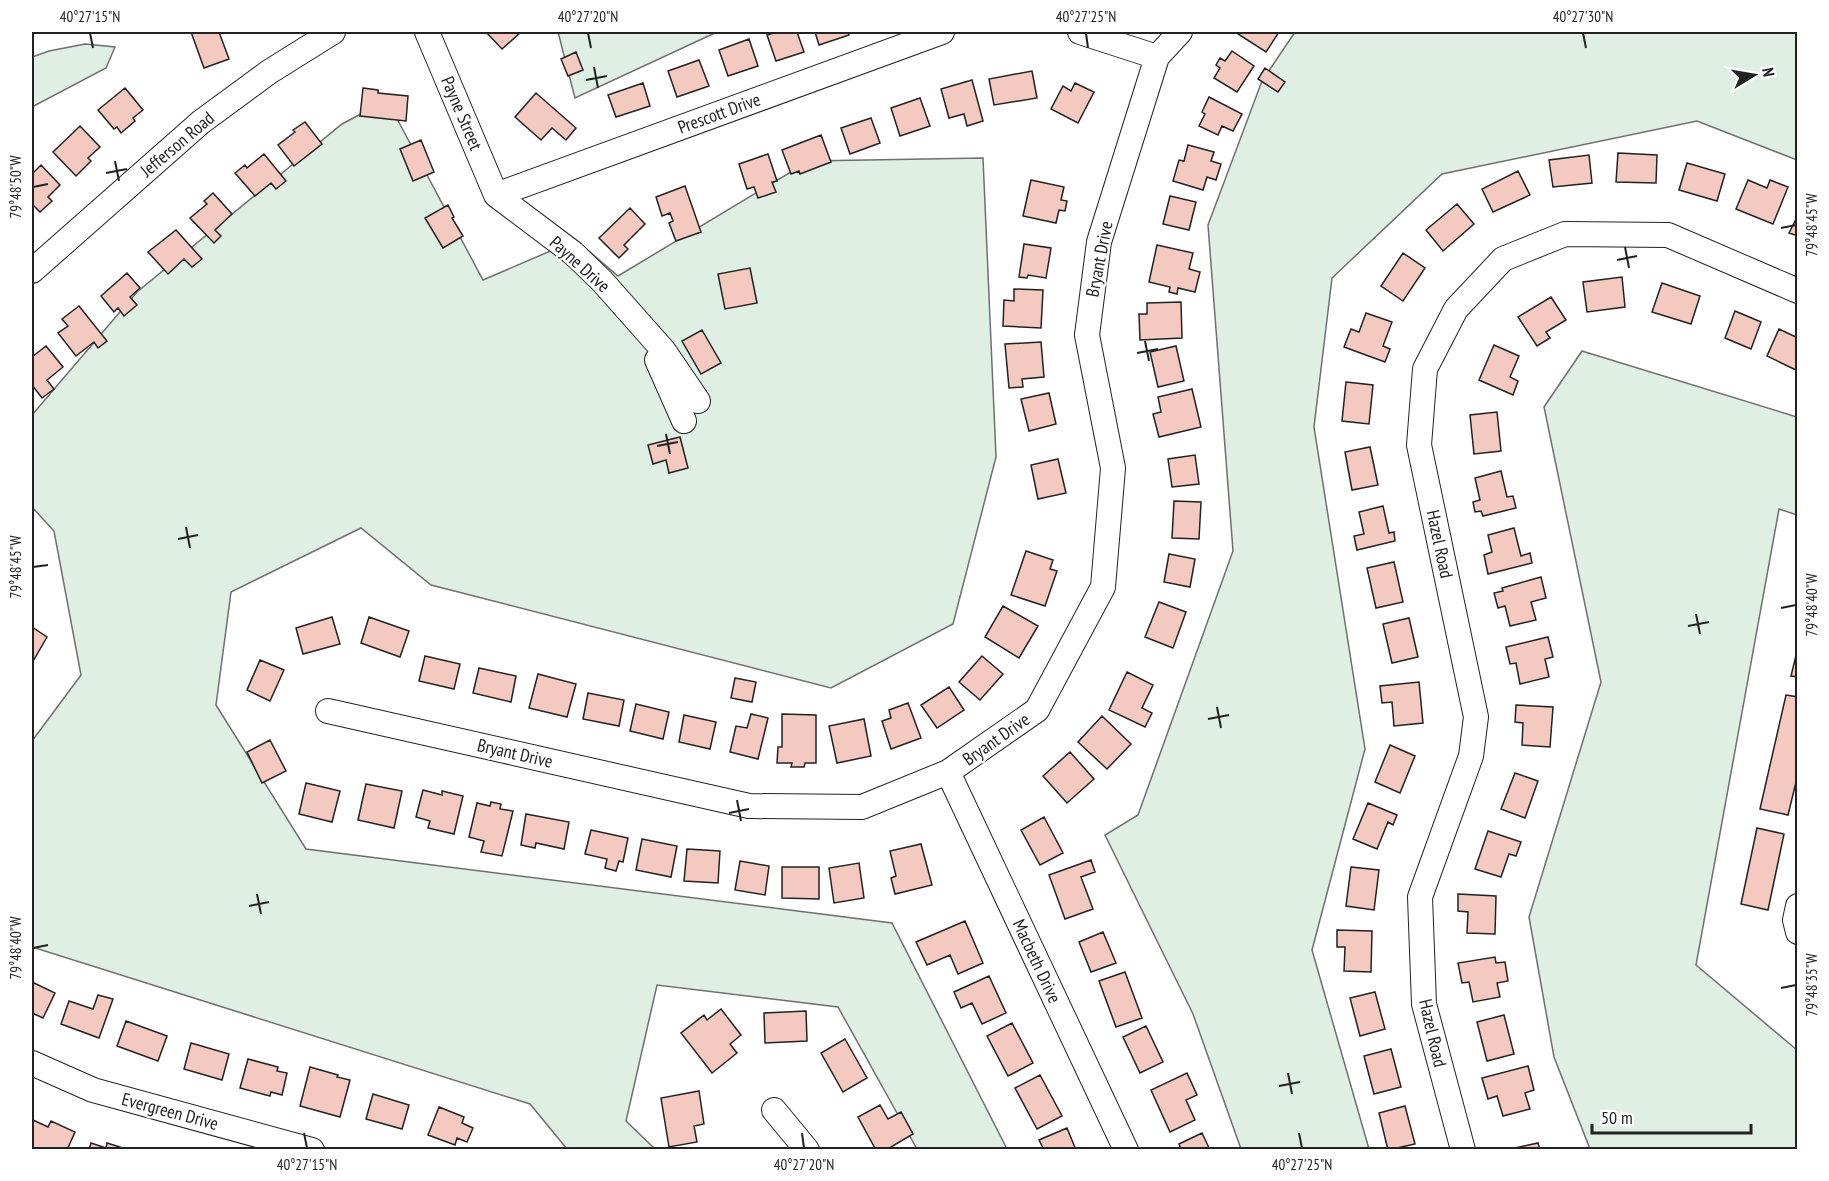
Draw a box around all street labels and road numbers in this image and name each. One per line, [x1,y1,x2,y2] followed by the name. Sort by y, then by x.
[436,73,488,153] street label: Payne Street
[674,87,764,139] street label: Prescott Drive
[135,106,219,182] street label: Jefferson Road
[1080,219,1118,299] street label: Bryant Drive
[545,231,615,297] street label: Payne Drive
[1422,508,1458,580] street label: Hazel Road
[958,708,1034,770] street label: Bryant Drive
[475,733,555,773] street label: Bryant Drive
[1008,915,1066,1007] street label: Macbeth Drive
[1414,997,1452,1069] street label: Hazel Road
[119,1087,221,1135] street label: Evergreen Drive

